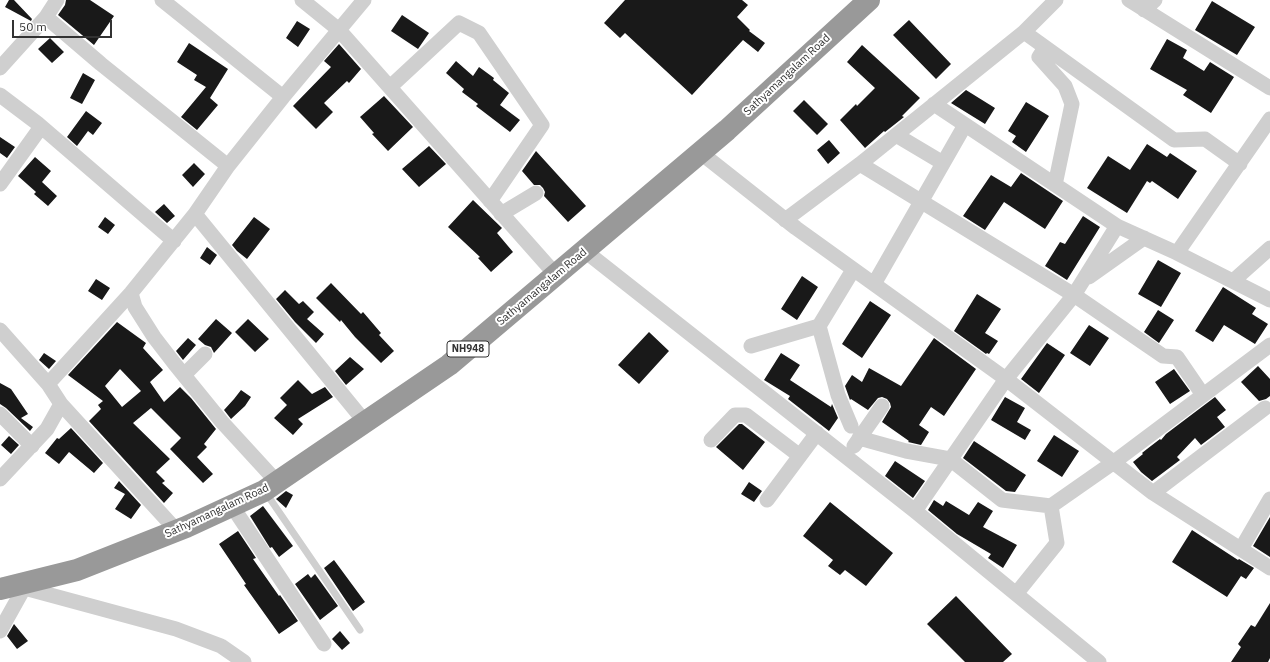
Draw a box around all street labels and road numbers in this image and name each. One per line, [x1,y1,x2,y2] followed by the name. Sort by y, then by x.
[741,32,833,118] street label: Sathyamangalam Road
[494,246,590,328] street label: Sathyamangalam Road
[447,341,489,357] road number: NH948
[163,481,271,541] street label: Sathyamangalam Road

